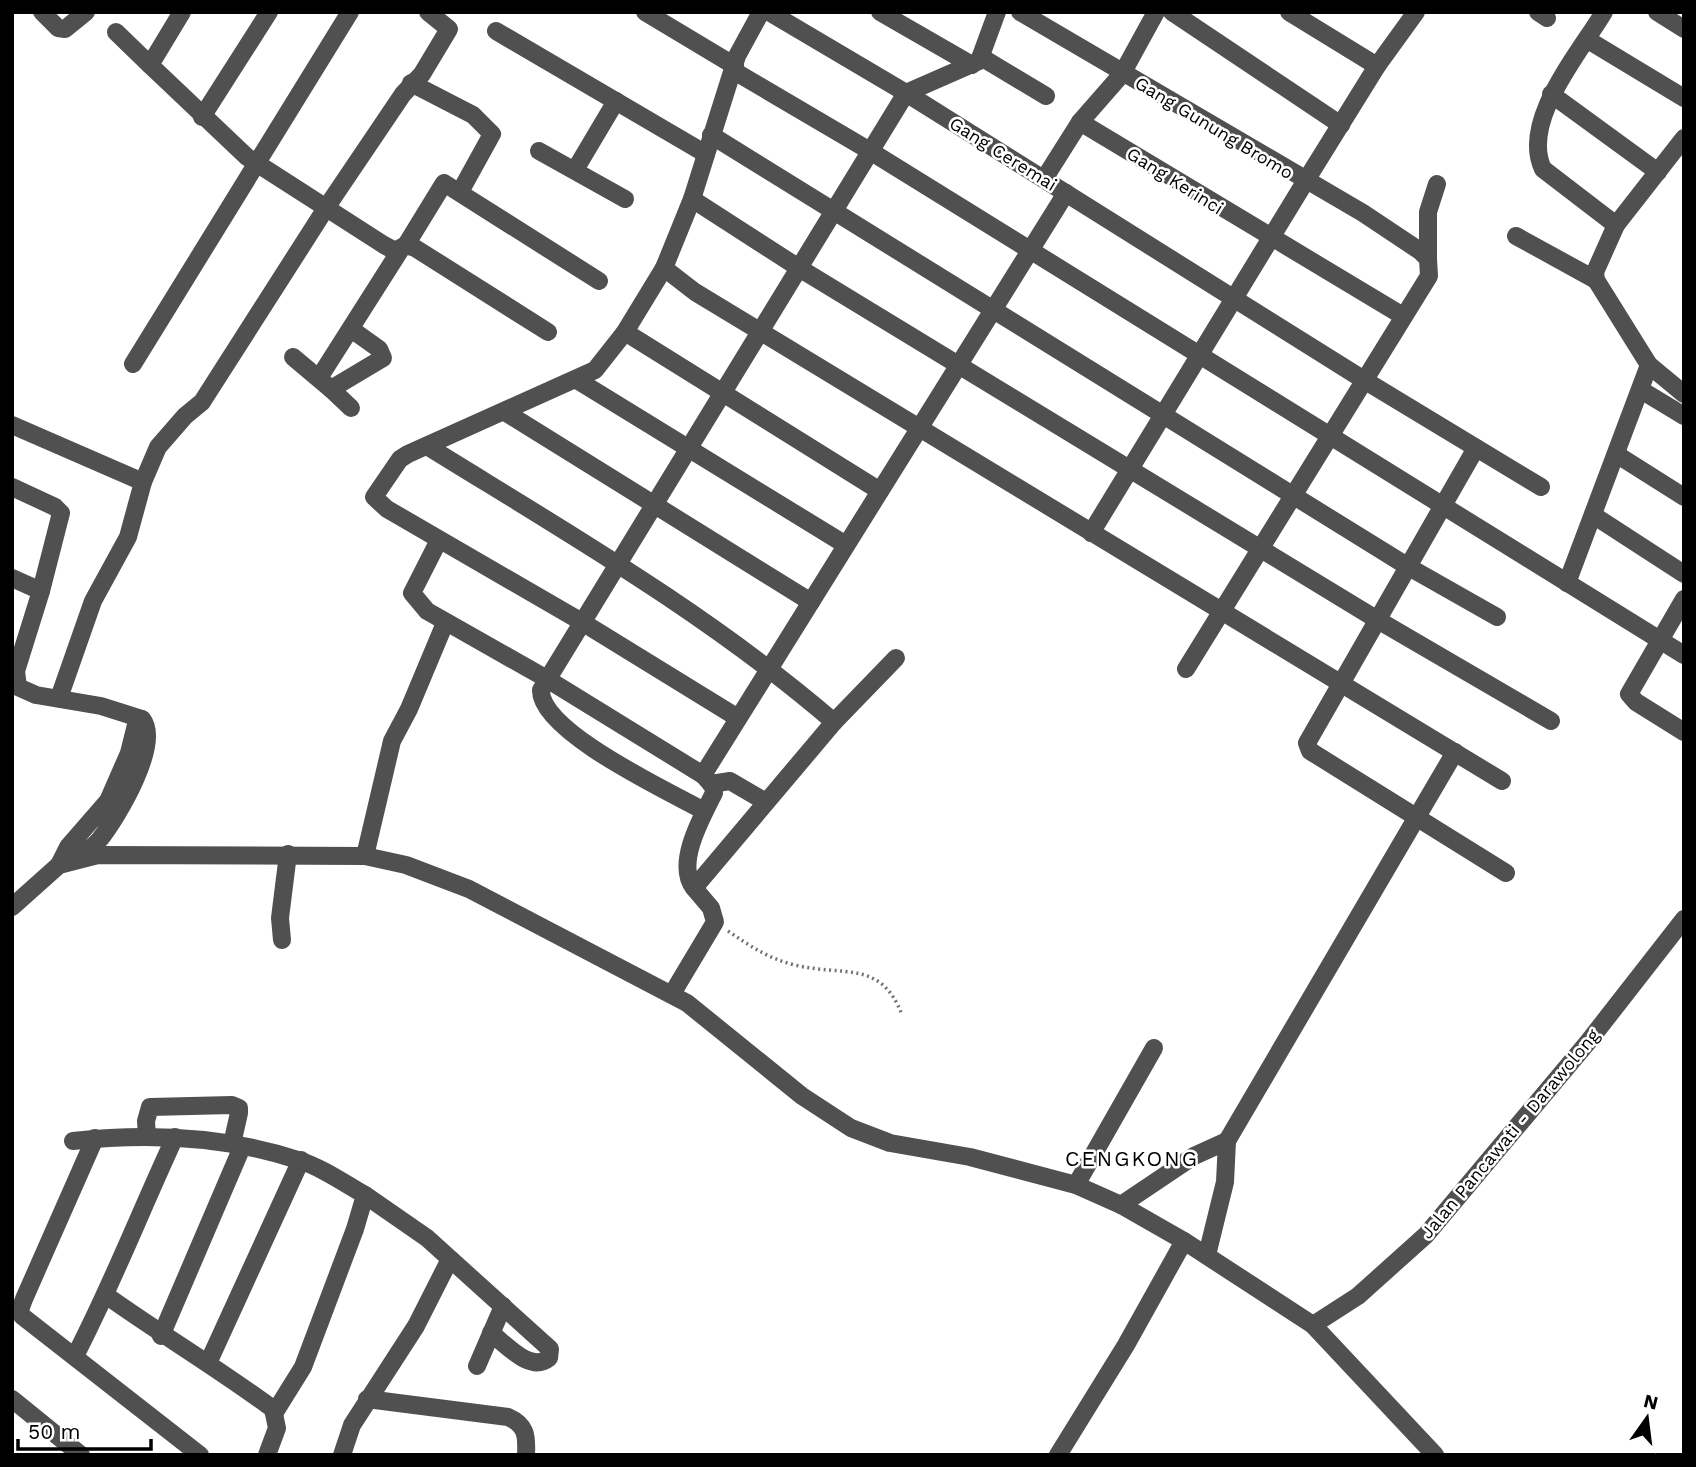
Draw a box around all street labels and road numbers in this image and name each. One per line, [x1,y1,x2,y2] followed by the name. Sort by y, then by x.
[1131,72,1297,183] street label: Gang Gunung Bromo
[946,112,1061,195] street label: Gang Ceremai
[1123,143,1227,219] street label: Gang Kerinci
[1416,1024,1604,1243] street label: Jalan Pancawati - Darawolong

